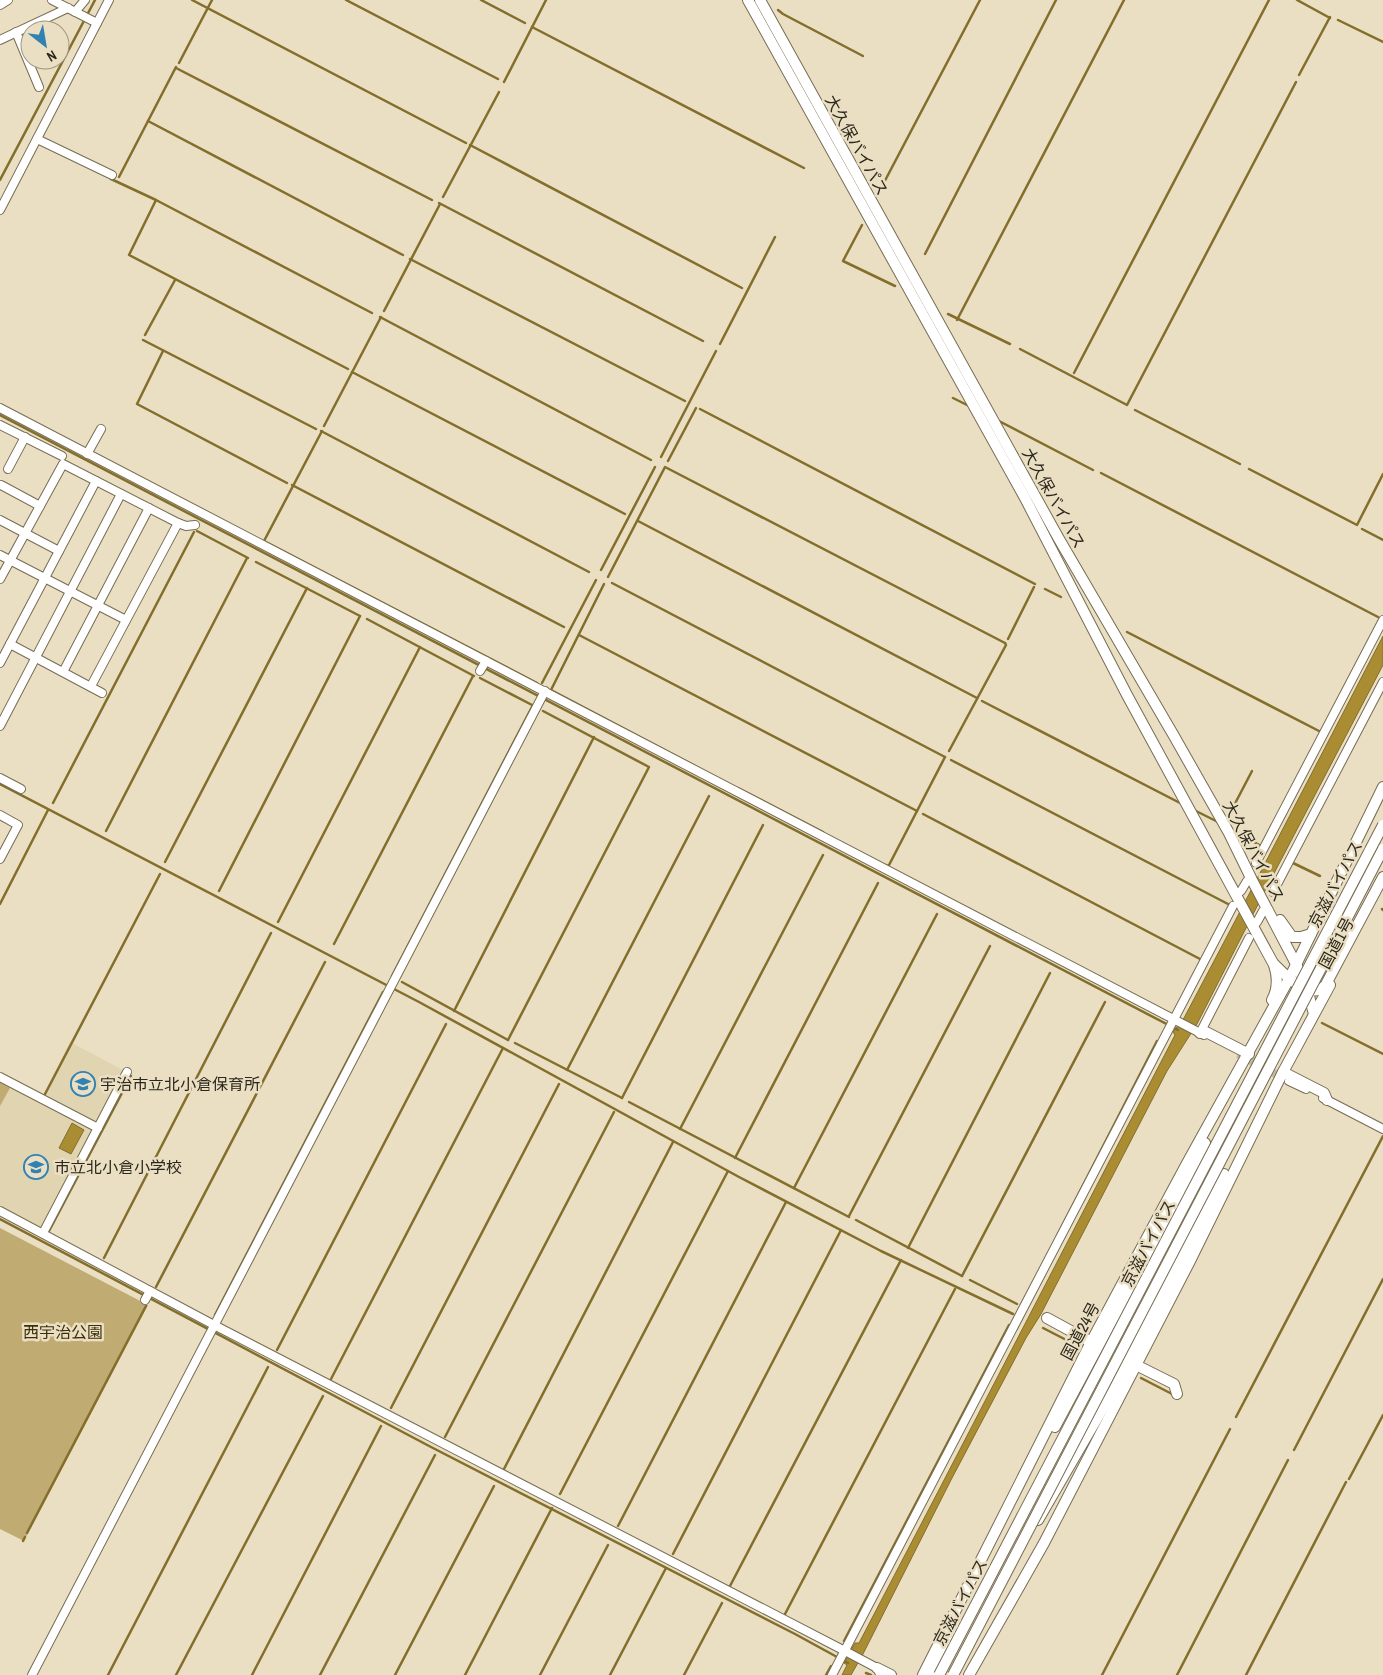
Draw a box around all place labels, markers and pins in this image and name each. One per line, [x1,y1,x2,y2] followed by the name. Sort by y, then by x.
[70,1071,96,1097] school or university icon: 宇治市立北小倉保育所
[100,1073,260,1095] place label: 宇治市立北小倉保育所
[23,1154,49,1180] school or university icon: 市立北小倉小学校
[54,1156,182,1178] place label: 市立北小倉小学校

